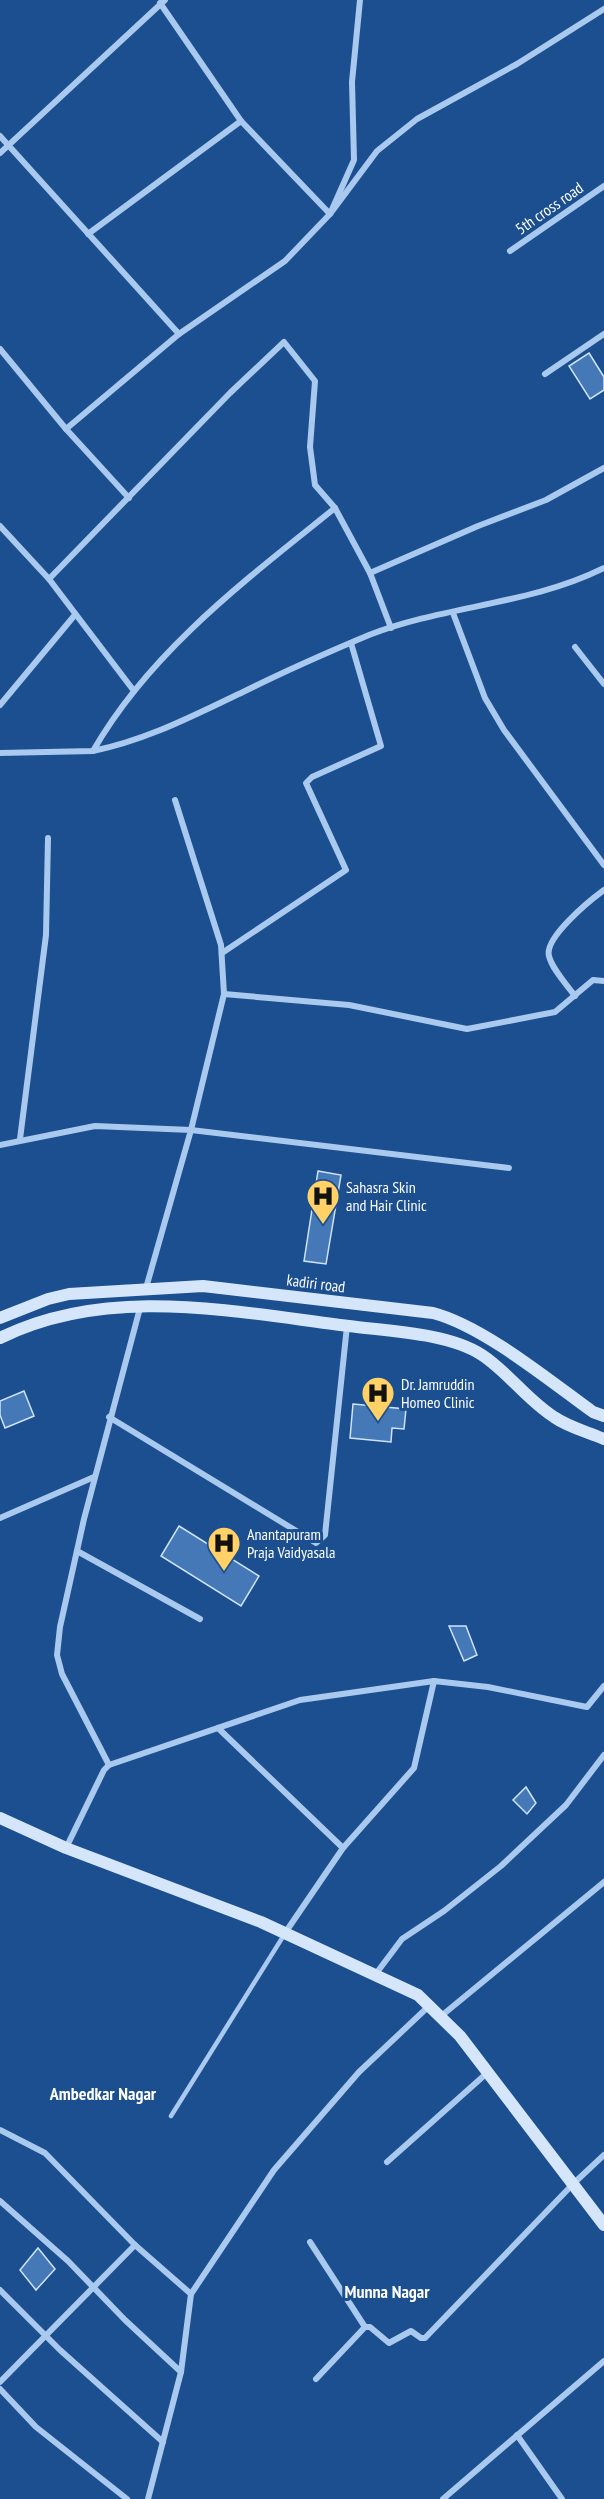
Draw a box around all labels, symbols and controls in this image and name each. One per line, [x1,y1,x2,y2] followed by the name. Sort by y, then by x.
[511,177,587,239] street label: 5th cross road
[346,1177,427,1215] place label: Sahasra Skin and Hair Clinic
[305,1178,341,1225] hospital icon: Sahasra Skin and Hair Clinic
[286,1269,347,1297] street label: kadiri road
[401,1374,475,1412] place label: Dr. Jamruddin Homeo Clinic
[360,1375,396,1422] hospital icon: Dr. Jamruddin Homeo Clinic
[247,1524,335,1562] place label: Anantapuram Praja Vaidyasala
[206,1525,242,1572] hospital icon: Anantapuram Praja Vaidyasala
[49,2082,157,2105] district label: Ambedkar Nagar
[344,2280,430,2303] district label: Munna Nagar

